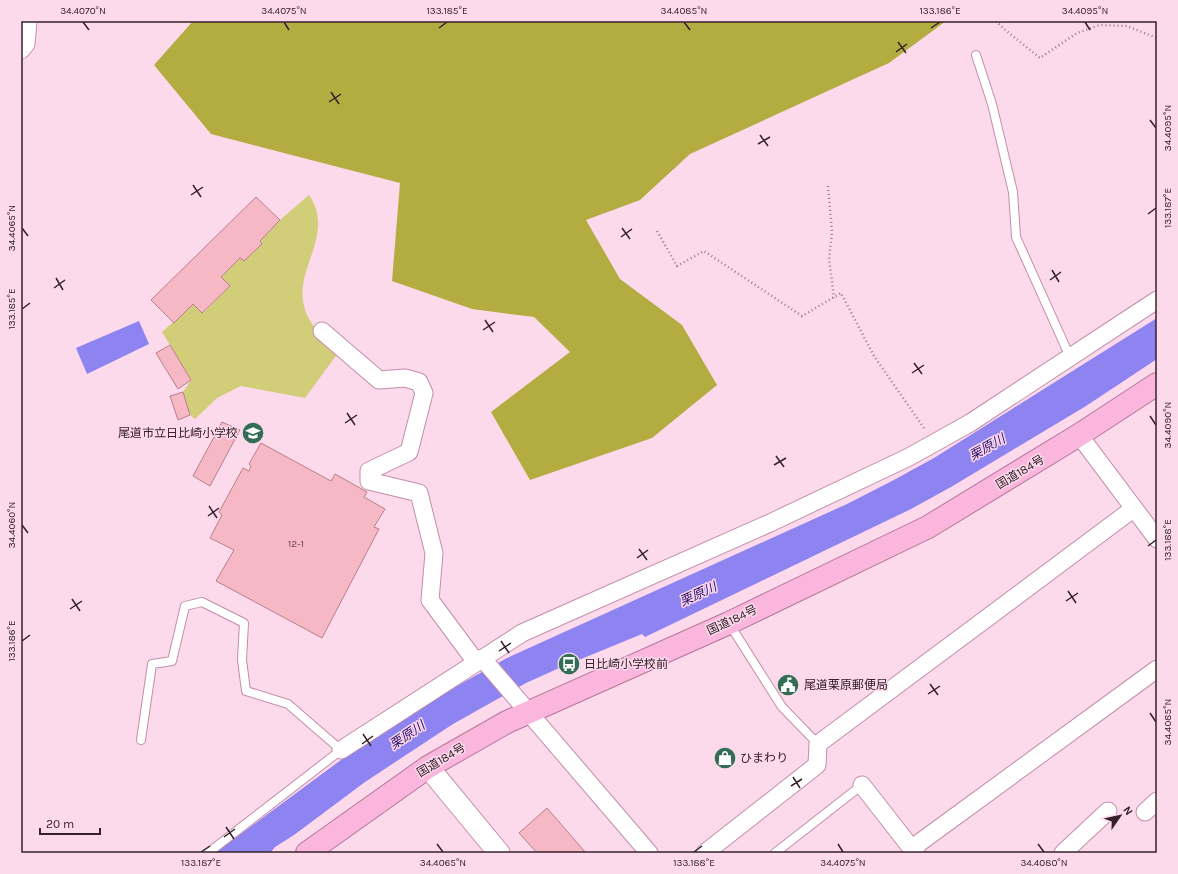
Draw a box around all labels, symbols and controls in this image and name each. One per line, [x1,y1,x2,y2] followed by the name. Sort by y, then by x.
[60,5,106,17] text: 34.4070°N
[261,5,307,17] text: 34.4075°N
[426,5,468,17] text: 133.185°E
[661,5,707,17] text: 34.4085°N
[919,5,961,17] text: 133.186°E
[1062,5,1108,17] text: 34.4095°N
[1162,105,1174,151] text: 34.4095°N
[1162,188,1174,228] text: 133.187°E
[6,205,18,251] text: 34.4065°N
[6,288,18,330] text: 133.185°E
[1162,402,1174,448] text: 34.4090°N
[240,420,266,446] school or university icon: 尾道市立日比崎小学校
[118,426,238,440] place label: 尾道市立日比崎小学校
[966,430,1009,463] water label: 栗原川
[993,452,1047,492] street label: 国道184号
[6,502,18,548] text: 34.4060°N
[1162,519,1174,561] text: 133.188°E
[288,538,304,550] house number: 12-1
[677,578,721,609] water label: 栗原川
[705,602,759,638] street label: 国道184号
[6,620,18,662] text: 133.186°E
[556,651,582,677] bus stop icon: 日比崎小学校前
[584,657,668,671] place label: 日比崎小学校前
[775,672,801,698] public building icon: 尾道栗原郵便局
[804,678,888,692] place label: 尾道栗原郵便局
[1162,699,1174,745] text: 34.4085°N
[387,717,429,752] water label: 栗原川
[414,740,468,780] street label: 国道184号
[712,745,738,771] shop icon: ひまわり
[740,751,788,765] place label: ひまわり
[1100,796,1140,836] north arrow
[1120,804,1135,818] text: N
[40,810,100,836] scale bar
[46,817,74,831] text: 20 m
[181,857,221,869] text: 133.187°E
[420,857,466,869] text: 34.4065°N
[673,857,715,869] text: 133.188°E
[820,857,866,869] text: 34.4075°N
[1020,857,1068,869] text: 34.4080°N

